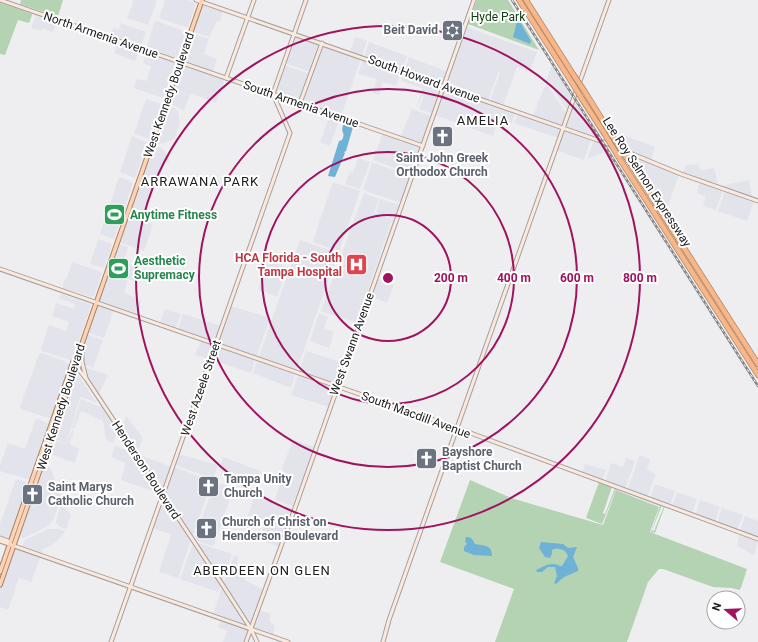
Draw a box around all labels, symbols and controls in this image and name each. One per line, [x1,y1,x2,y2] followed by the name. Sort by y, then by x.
[42,9,160,61] street label: North Armenia Avenue
[471,10,526,24] park label: Hyde Park
[440,17,466,43] synagogue icon: Beit David
[384,23,438,37] place label: Beit David
[141,30,197,160] street label: West Kennedy Boulevard
[366,52,482,106] street label: South Howard Avenue
[241,78,361,130] street label: South Armenia Avenue
[457,113,509,128] district label: AMELIA
[600,115,694,250] street label: Lee Roy Selmon Expressway
[429,124,455,150] church icon: Saint John Greek Orthodox Church
[396,151,489,179] place label: Saint John Greek Orthodox Church
[141,174,259,189] district label: ARRAWANA PARK
[101,202,127,228] sports icon: Anytime Fitness
[130,208,217,222] place label: Anytime Fitness
[235,251,342,279] place label: HCA Florida - South Tampa Hospital
[344,252,370,278] hospital icon: HCA Florida - South Tampa Hospital
[134,254,196,282] place label: Aesthetic Supremacy
[105,255,131,281] sports icon: Aesthetic Supremacy
[381,271,395,285] centre of rings
[434,271,468,285] text: 200 m
[497,271,531,285] text: 400 m
[560,271,594,285] text: 600 m
[623,271,657,285] text: 800 m
[327,291,377,397] street label: West Swann Avenue
[178,338,224,438] street label: West Azeele Street
[34,342,88,472] street label: West Kennedy Boulevard
[360,389,472,441] street label: South Macdill Avenue
[109,418,183,522] street label: Henderson Boulevard
[442,445,522,473] place label: Bayshore Baptist Church
[414,446,440,472] church icon: Bayshore Baptist Church
[224,472,292,500] place label: Tampa Unity Church
[196,473,222,499] church icon: Tampa Unity Church
[48,480,134,508] place label: Saint Marys Catholic Church
[19,481,45,507] church icon: Saint Marys Catholic Church
[222,515,338,543] place label: Church of Christ on Henderson Boulevard
[193,516,219,542] church icon: Church of Christ on Henderson Boulevard
[193,563,331,578] district label: ABERDEEN ON GLEN
[706,590,746,630] north arrow
[710,601,725,613] text: N

